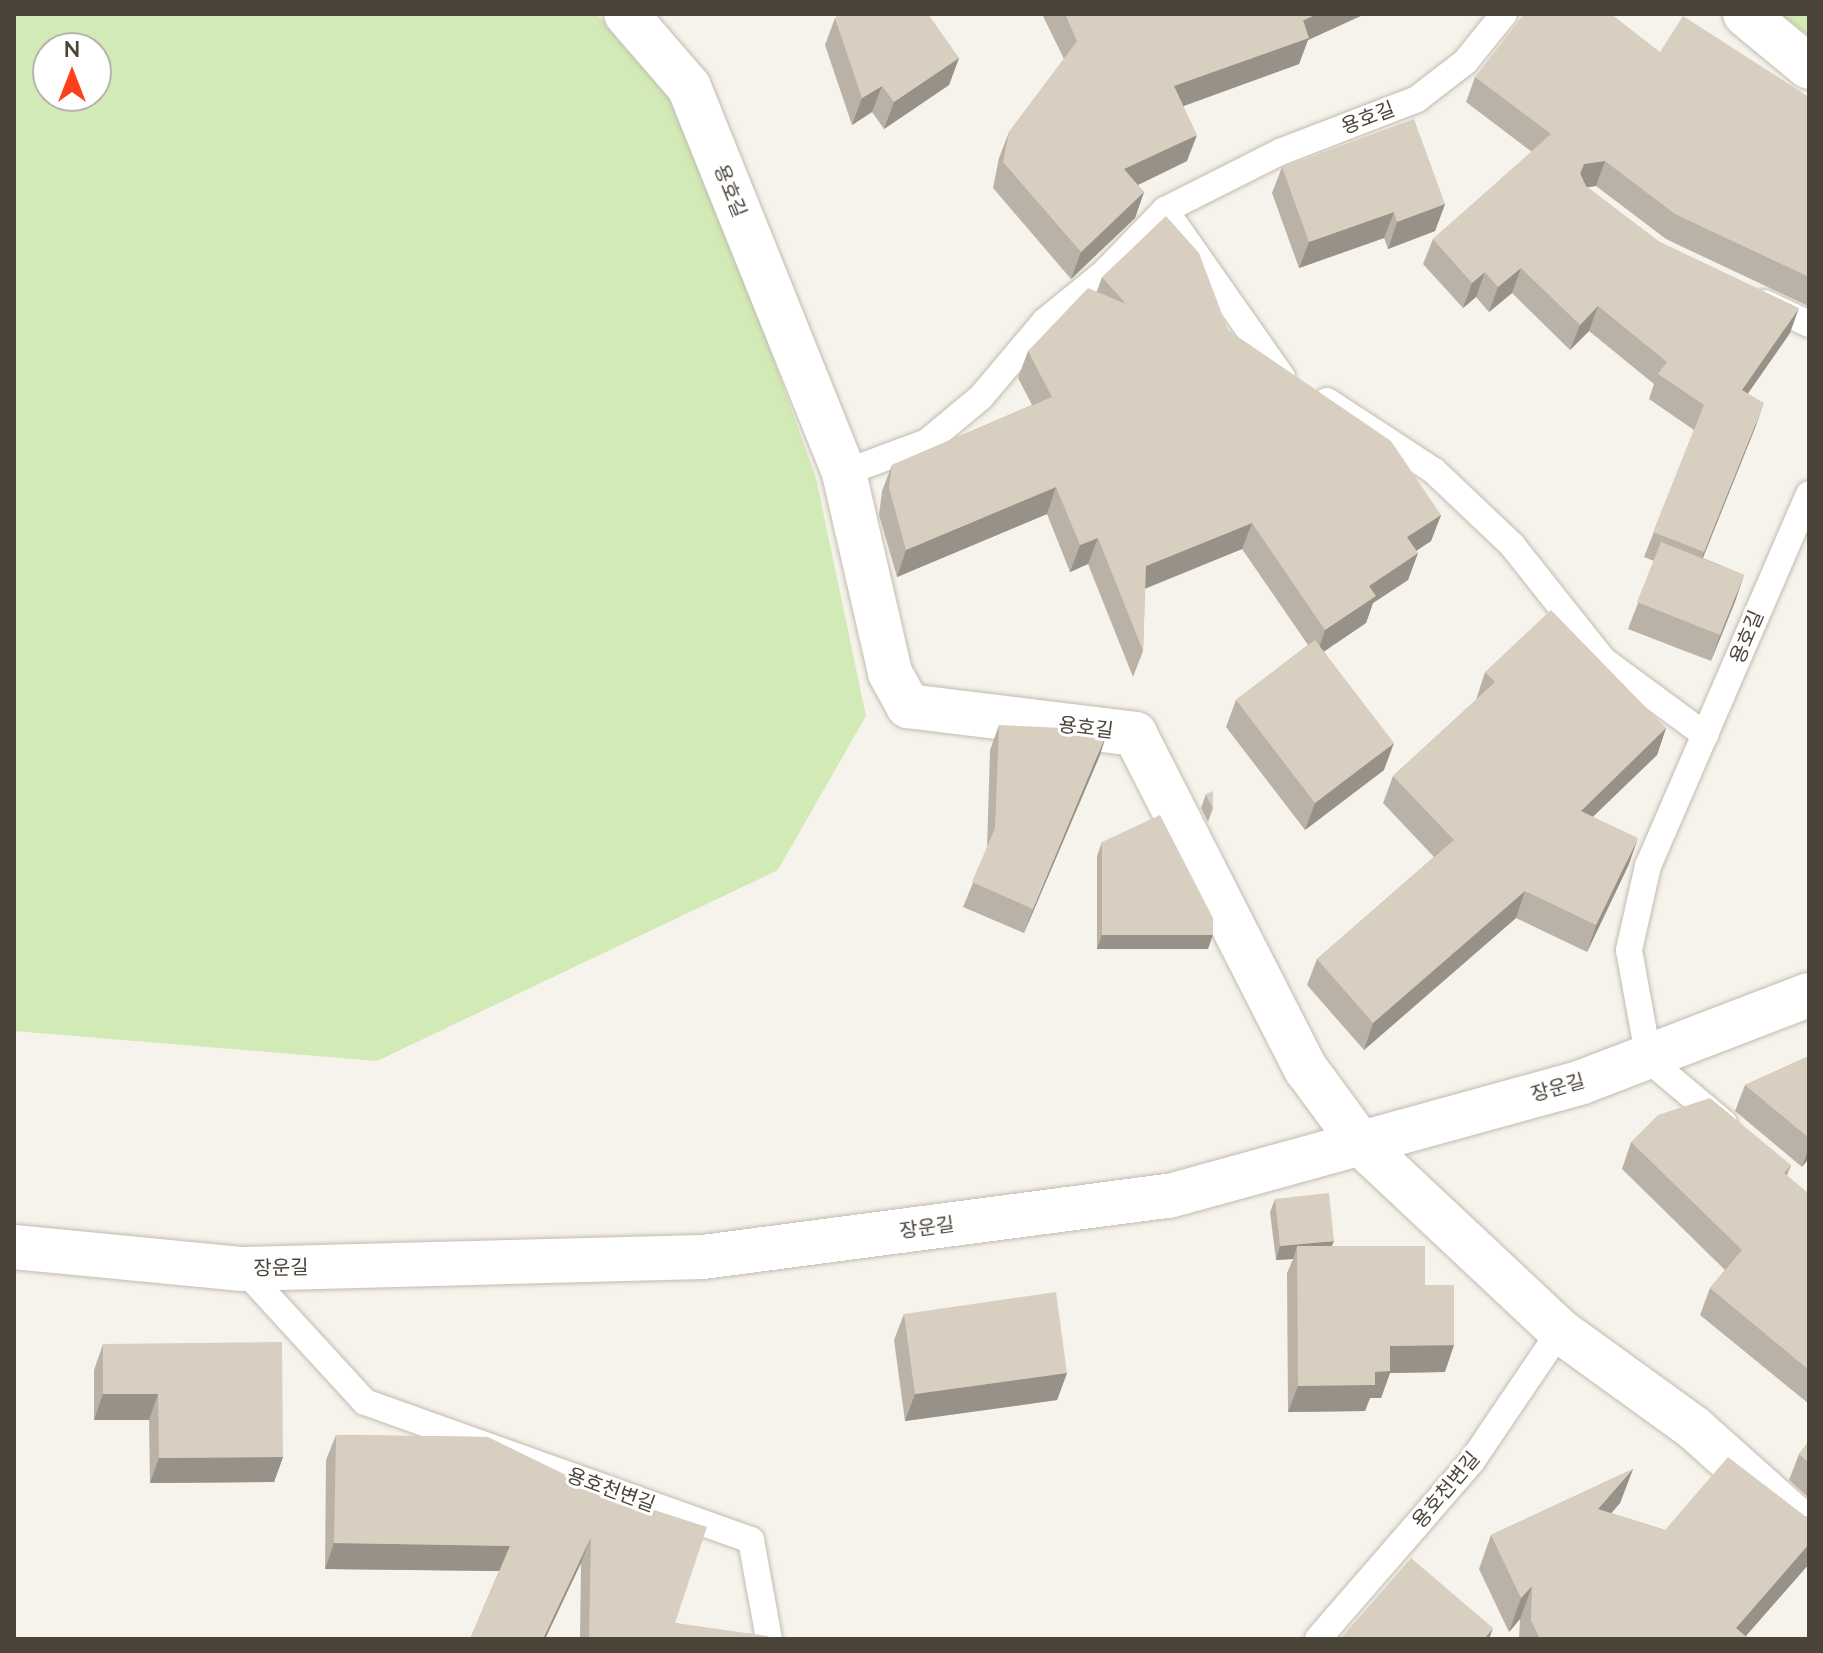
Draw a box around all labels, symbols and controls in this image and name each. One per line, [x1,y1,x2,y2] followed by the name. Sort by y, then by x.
[32,32,112,112] north arrow
[64,35,80,65] text: N
[1338,97,1398,139] street label: 용호길
[709,161,751,221] street label: 용호길
[1725,607,1769,667] street label: 용호길
[1057,713,1115,743] street label: 용호길
[1528,1069,1588,1107] street label: 장운길
[898,1212,956,1244] street label: 장운길
[253,1256,309,1280] street label: 장운길
[1407,1447,1485,1533] street label: 용호천변길
[564,1463,658,1517] street label: 용호천변길

